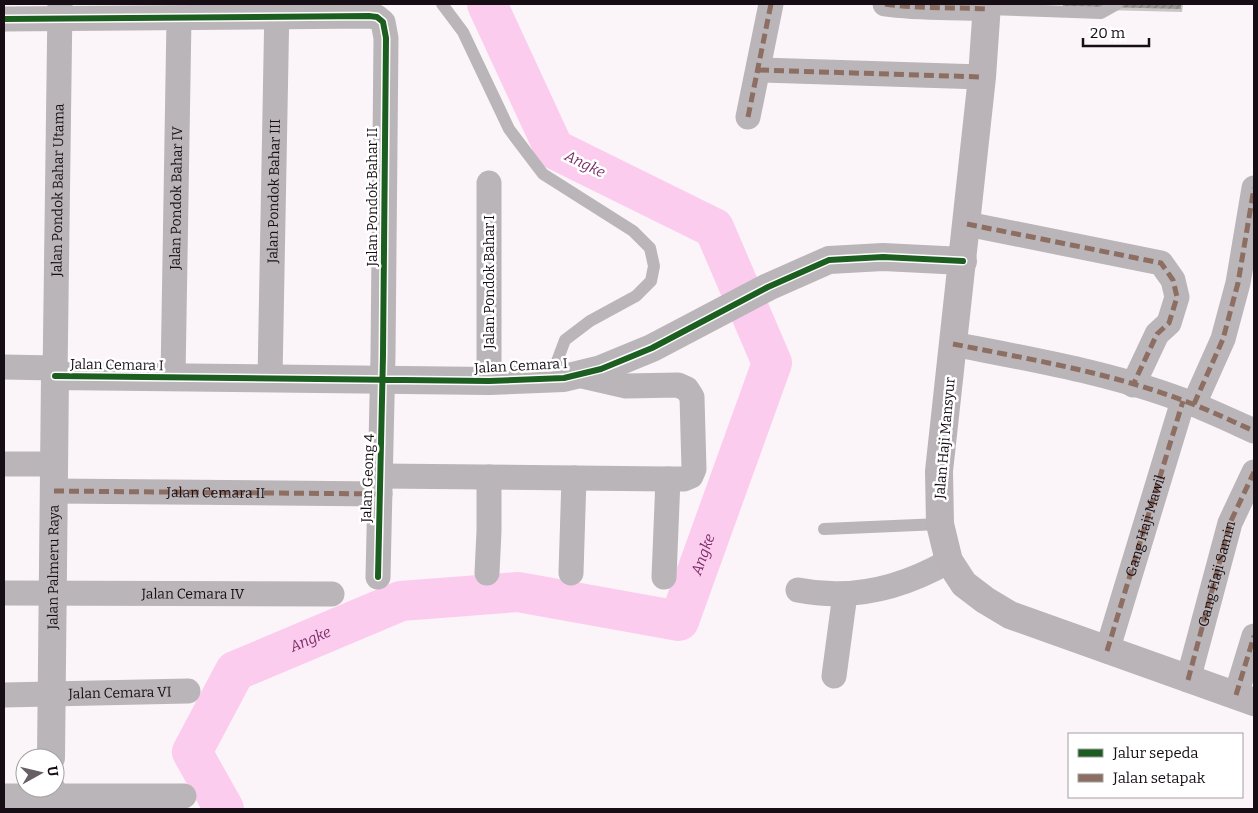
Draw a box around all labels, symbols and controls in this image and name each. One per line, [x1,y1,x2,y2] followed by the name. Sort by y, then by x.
[1083,15,1149,47] scale bar
[1090,24,1126,42] text: 20 m
[48,103,67,278] street label: Jalan Pondok Bahar Utama
[264,119,283,264] street label: Jalan Pondok Bahar III
[166,126,186,271] street label: Jalan Pondok Bahar IV
[364,128,381,267] street label: Jalan Pondok Bahar II
[561,146,608,182] water label: Angke
[481,215,498,350] street label: Jalan Pondok Bahar I
[473,355,568,377] street label: Jalan Cemara I
[69,356,164,374] street label: Jalan Cemara I
[931,376,959,500] street label: Jalan Haji Mansyur
[358,433,378,524] street label: Jalan Geong 4
[1122,473,1169,579] street label: Gang Haji Mawil
[166,484,265,501] street label: Jalan Cemara II
[44,504,62,630] street label: Jalan Palmeru Raya
[1194,519,1239,629] street label: Gang Haji Samin
[687,531,719,578] water label: Angke
[140,585,245,602] street label: Jalan Cemara IV
[286,622,334,656] water label: Angke
[67,683,172,702] street label: Jalan Cemara VI
[1068,733,1243,798] legend
[1112,744,1199,762] text: Jalur sepeda
[15,748,65,798] north arrow
[43,765,62,778] text: U
[1112,769,1206,787] text: Jalan setapak

